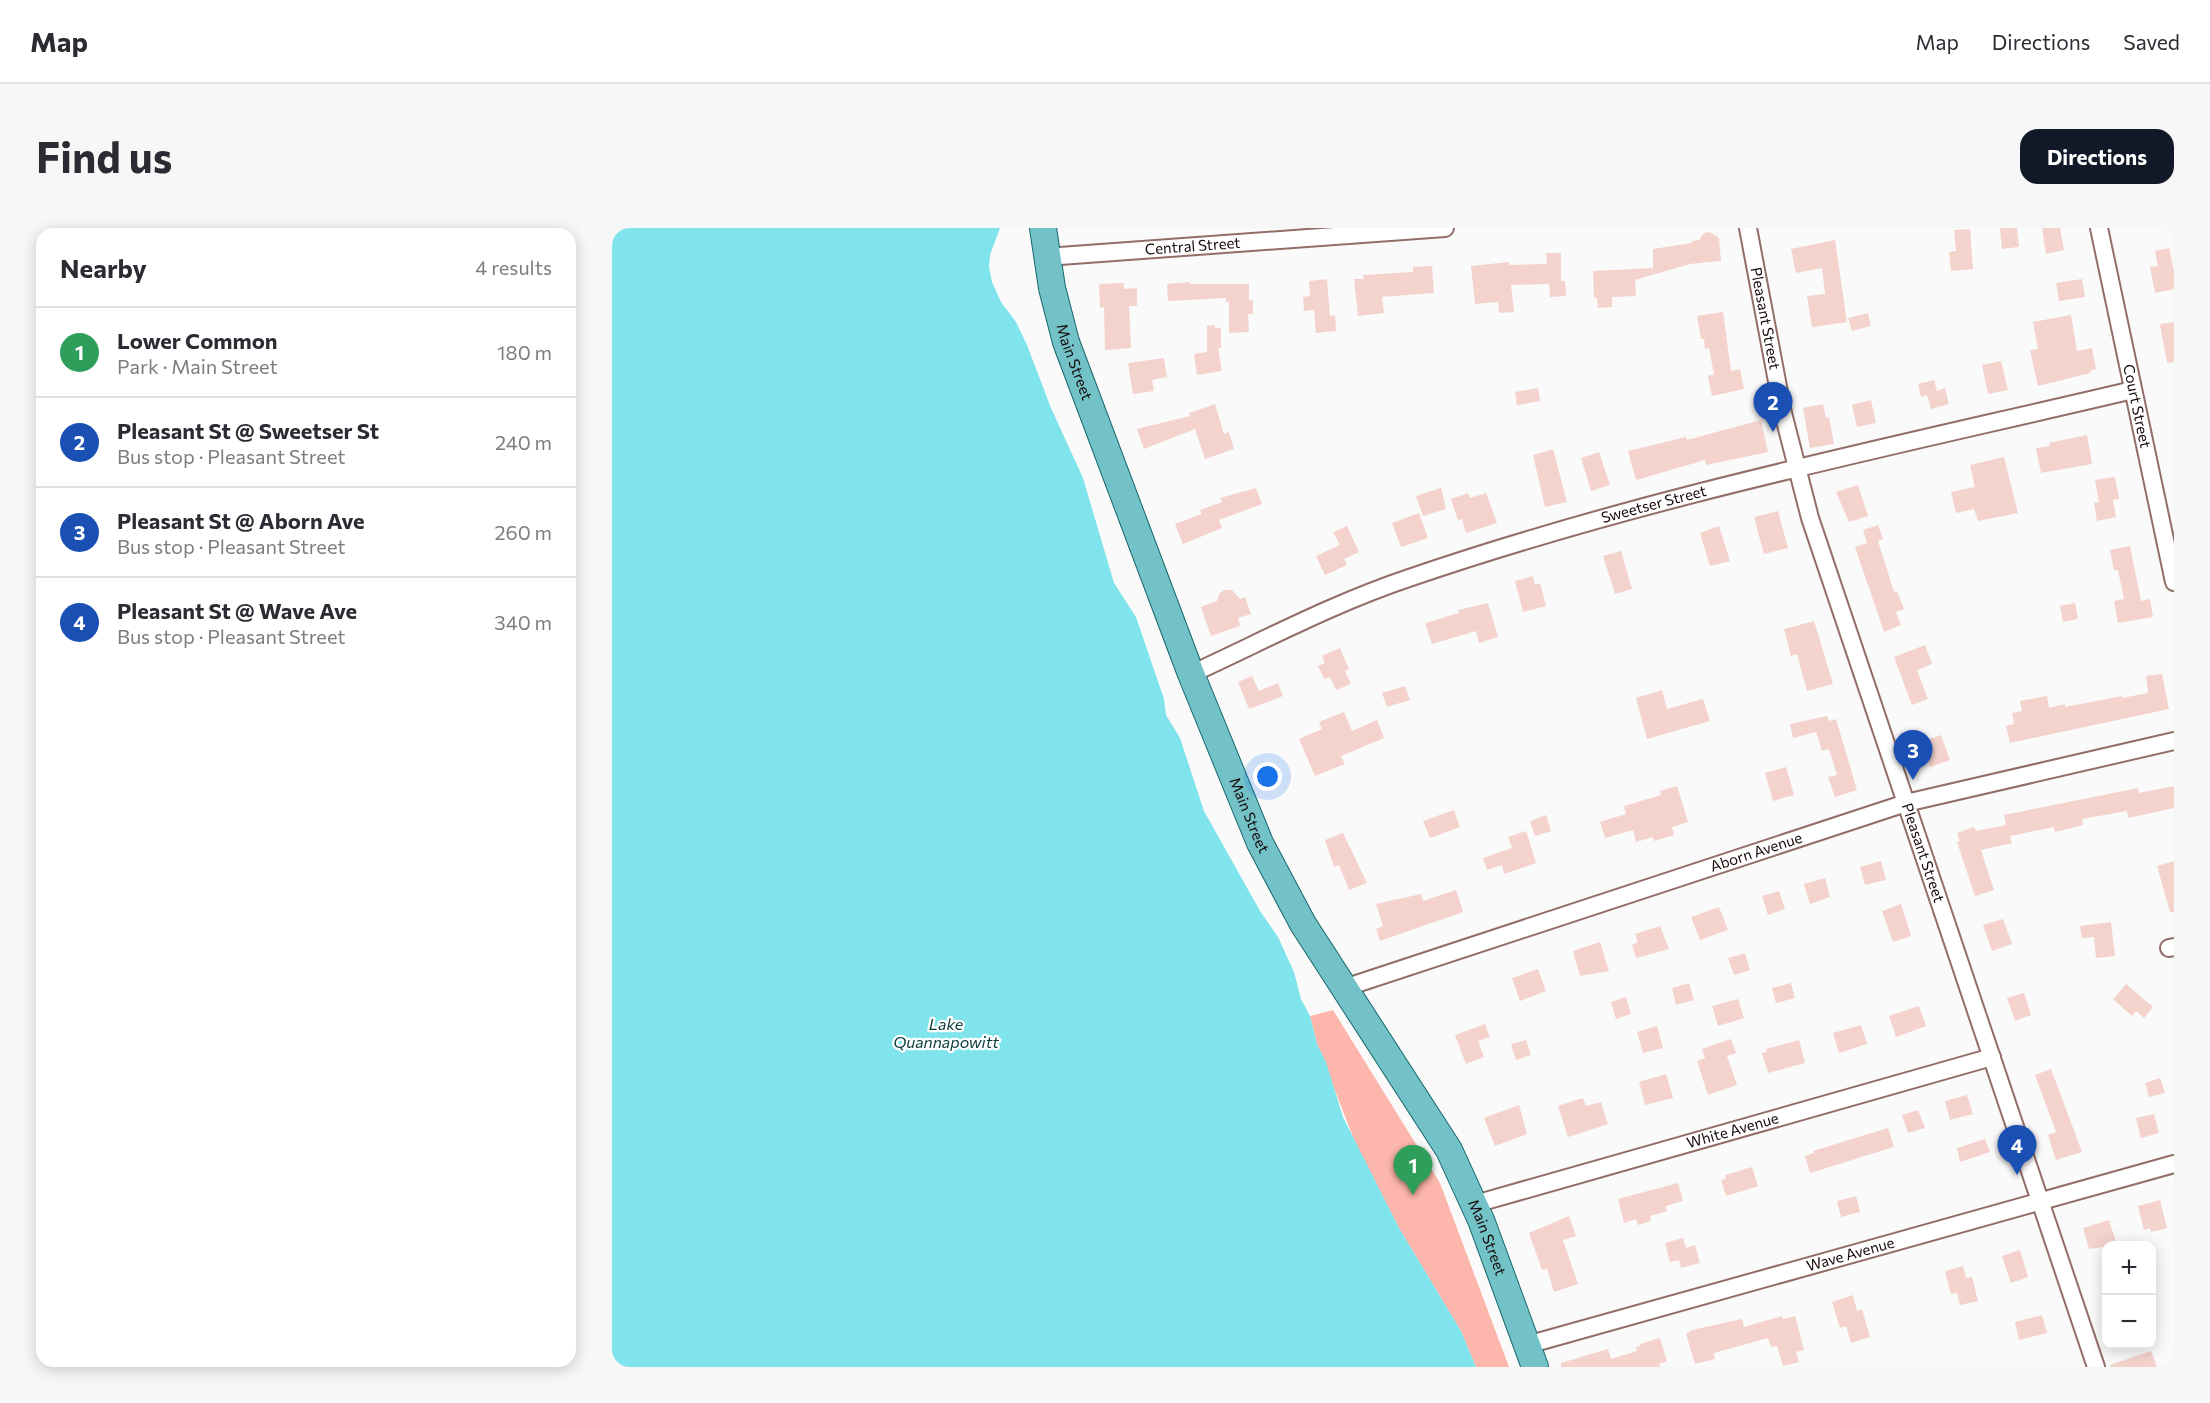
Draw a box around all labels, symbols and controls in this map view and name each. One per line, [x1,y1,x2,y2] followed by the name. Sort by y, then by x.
[30,24,88,58] text: Map
[1916,29,1959,54] text: Map
[1992,29,2090,54] text: Directions
[2123,29,2180,54] text: Saved
[2020,129,2174,184] button: Directions
[36,130,172,182] text: Find us
[1144,233,1241,258] street label: Central Street
[60,252,147,283] text: Nearby
[475,255,552,279] text: 4 results
[1748,266,1785,371] street label: Pleasant Street
[1054,322,1097,402] street label: Main Street
[117,327,278,354] text: Lower Common
[75,340,84,364] text: 1
[497,340,552,364] text: 180 m
[117,354,278,378] text: Park · Main Street
[2120,362,2155,449] street label: Court Street
[1754,382,1792,432] pin: 2
[117,417,379,444] text: Pleasant St @ Sweetser St
[74,430,85,454] text: 2
[495,430,552,454] text: 240 m
[117,444,346,468] text: Bus stop · Pleasant Street
[1599,481,1708,526] street label: Sweetser Street
[117,507,365,534] text: Pleasant St @ Aborn Ave
[74,520,85,544] text: 3
[494,520,552,544] text: 260 m
[117,534,346,558] text: Bus stop · Pleasant Street
[117,597,357,624] text: Pleasant St @ Wave Ave
[73,610,86,634] text: 4
[494,610,552,634] text: 340 m
[117,624,346,648] text: Bus stop · Pleasant Street
[1894,730,1932,780] pin: 3
[1253,762,1282,791] your location
[1226,775,1274,856] street label: Main Street
[1899,800,1949,905] street label: Pleasant Street
[1708,828,1804,875] street label: Aborn Avenue
[893,1014,999,1051] water label: Lake Quannapowitt
[1685,1108,1781,1151] street label: White Avenue
[1998,1126,2036,1175] pin: 4
[1394,1146,1432,1195] pin: 1
[1465,1196,1511,1278] street label: Main Street
[1804,1233,1896,1274] street label: Wave Avenue
[2102,1241,2156,1349] map controls
[2102,1241,2156,1295] button: +
[2102,1295,2156,1349] button: −

